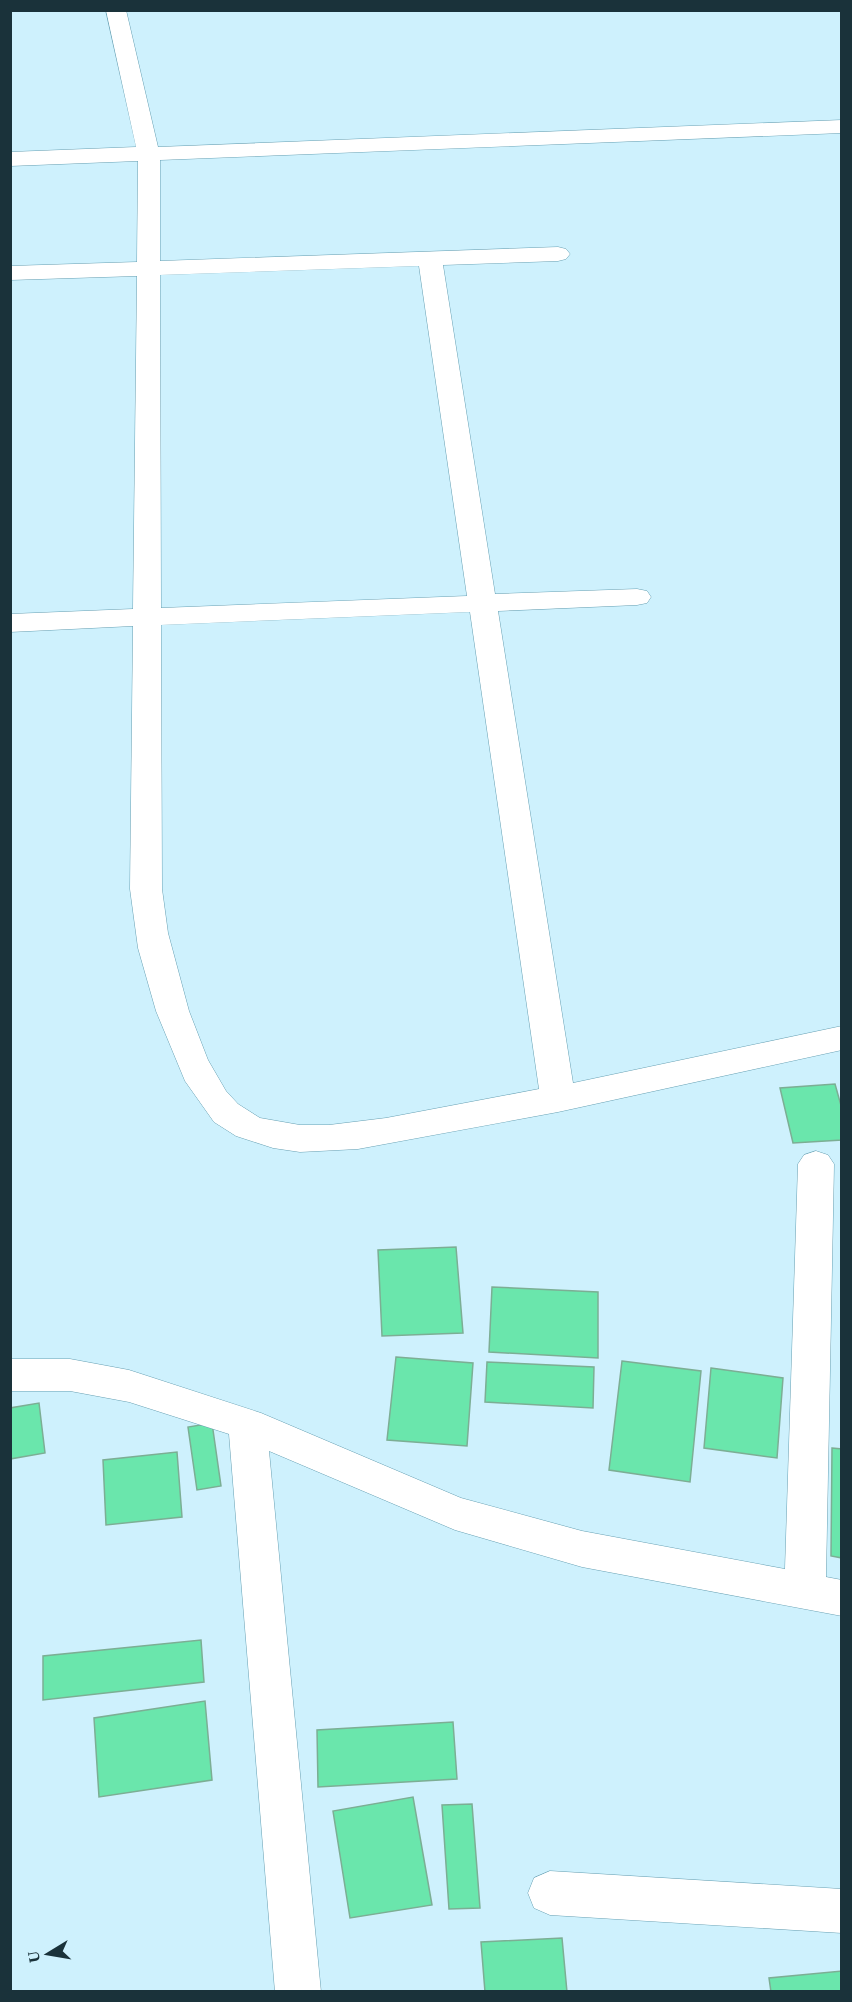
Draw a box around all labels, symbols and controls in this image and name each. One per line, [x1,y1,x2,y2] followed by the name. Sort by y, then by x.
[18,1924,78,1984] north arrow
[24,1949,43,1964] text: U

